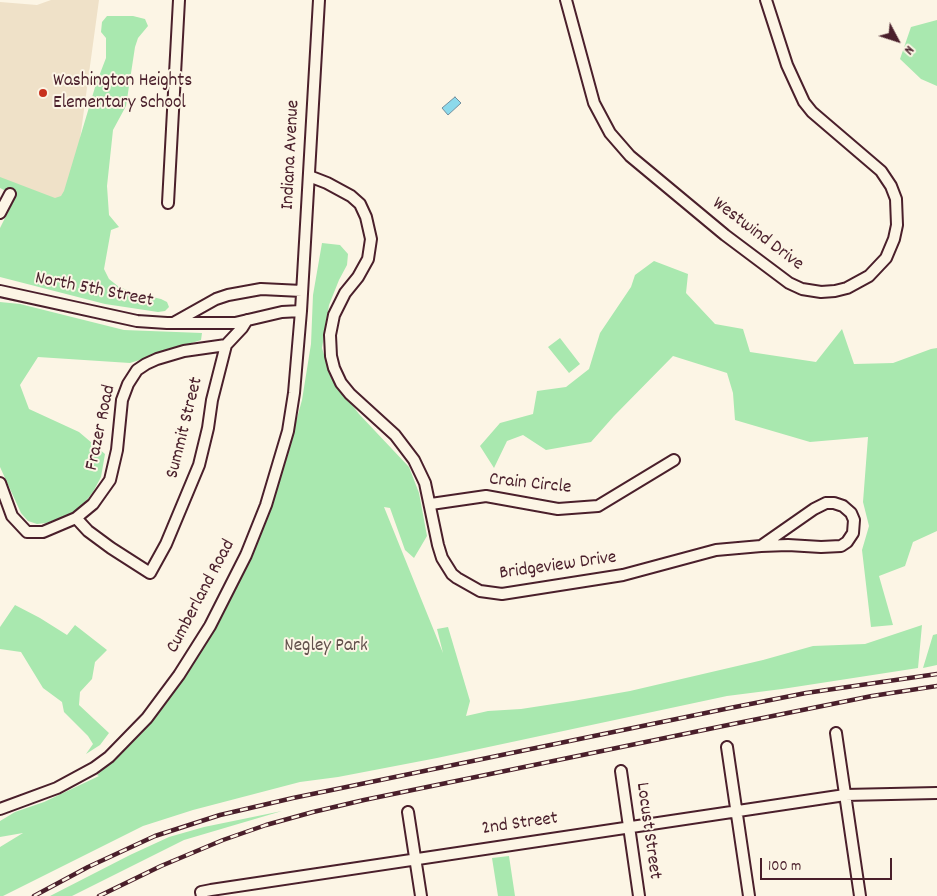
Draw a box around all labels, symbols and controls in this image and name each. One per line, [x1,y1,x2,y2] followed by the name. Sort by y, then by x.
[872,15,922,65] north arrow
[899,41,918,59] text: N
[53,71,192,115] place label: Washington Heights Elementary School
[37,87,49,99] marker: Washington Heights Elementary School
[278,99,306,211] street label: Indiana Avenue
[707,193,807,277] street label: Westwind Drive
[33,268,155,314] street label: North 5th Street
[162,375,210,481] street label: Summit Street
[82,383,122,473] street label: Frazer Road
[488,469,572,501] street label: Crain Circle
[163,536,241,658] street label: Cumberland Road
[498,547,618,587] street label: Bridgeview Drive
[284,636,368,658] park label: Negley Park
[629,781,665,881] street label: Locust Street
[481,808,559,842] street label: 2nd Street
[762,848,894,880] scale bar
[768,856,801,878] text: 100 m

